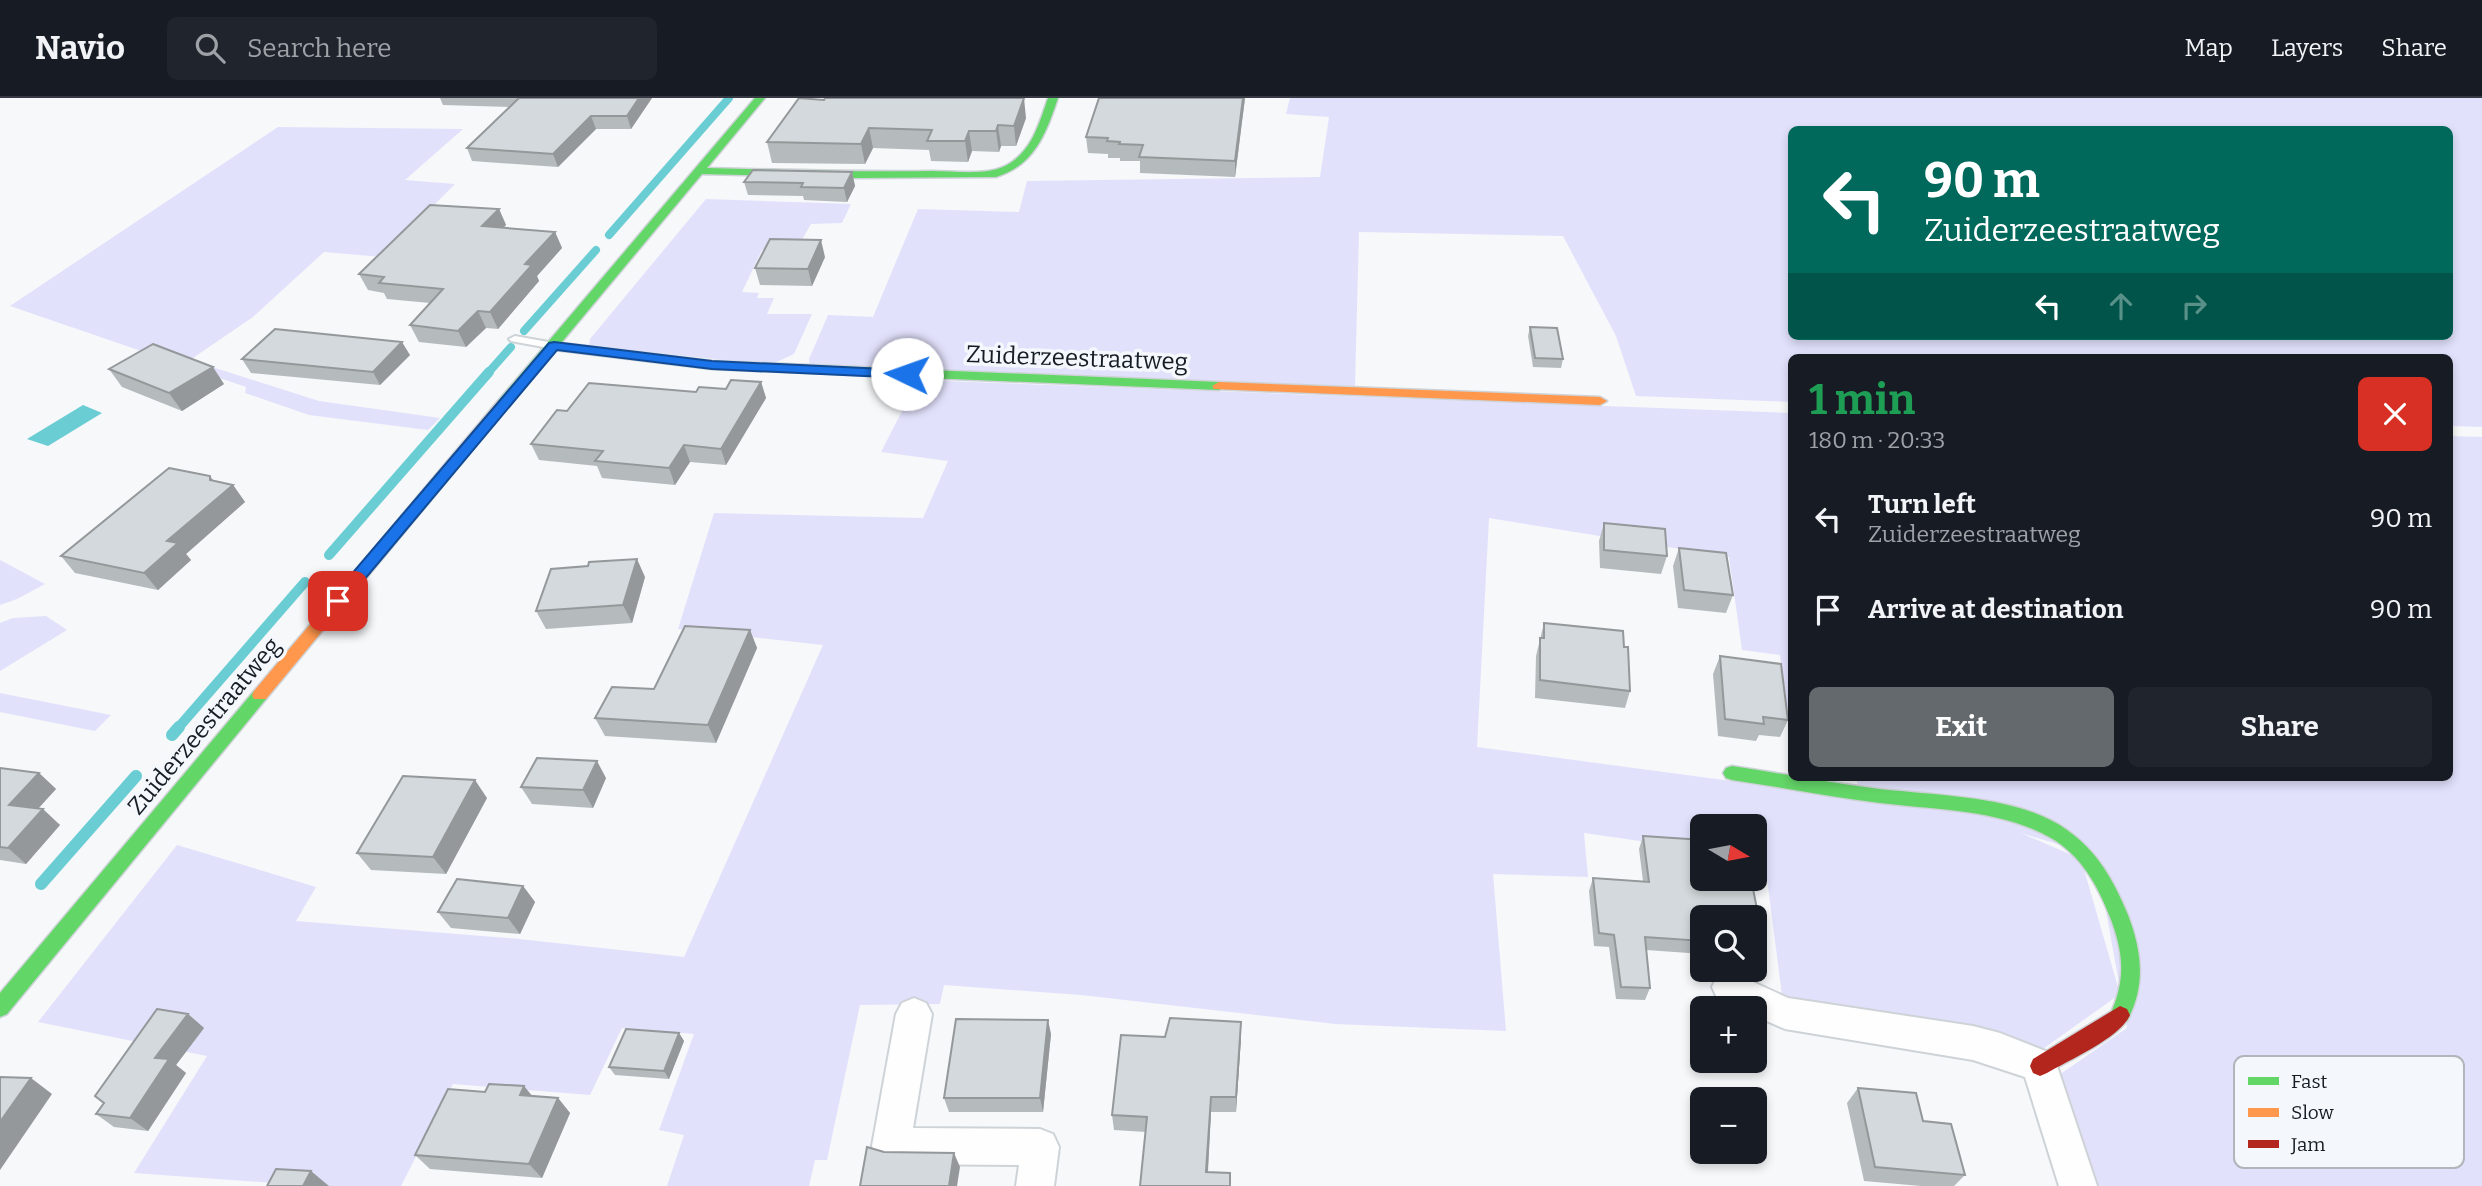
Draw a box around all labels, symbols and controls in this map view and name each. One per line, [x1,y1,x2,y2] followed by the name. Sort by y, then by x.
[167,17,657,80] search box
[35,28,125,68] text: Navio
[191,29,229,67] icon: search
[247,33,391,64] text: Search here
[2185,34,2233,62] text: Map
[2271,34,2343,62] text: Layers
[2381,34,2447,62] text: Share
[1924,151,2040,210] text: 90 m
[1809,154,1900,245] icon: left
[1924,211,2220,249] text: Zuiderzeestraatweg
[2029,287,2067,325] icon: left
[2102,287,2140,325] icon: ahead
[2175,287,2213,325] icon: right
[870,337,944,411] position arrow
[966,340,1188,376] street label: Zuiderzeestraatweg
[1809,375,1915,425] text: 1 min
[2358,377,2432,451] button: close
[1809,426,1945,454] text: 180 m · 20:33
[1868,489,1976,520] text: Turn left
[1809,500,1847,538] icon: left
[2370,503,2432,534] text: 90 m
[1868,520,2081,548] text: Zuiderzeestraatweg
[308,571,368,631] pin
[319,582,357,620] icon: arrive
[1809,591,1847,629] icon: arrive
[1868,594,2123,625] text: Arrive at destination
[2370,594,2432,625] text: 90 m
[122,632,286,820] street label: Zuiderzeestraatweg
[1809,687,2114,767] button: Exit
[2128,687,2432,767] button: Share
[1690,814,1768,891] north arrow
[1690,814,1767,1164] map controls
[1690,905,1767,982] button: search
[1690,996,1767,1073] button: +
[2234,1056,2464,1168] legend
[2291,1070,2328,1093] text: Fast
[1690,1087,1767,1164] button: −
[2291,1101,2334,1124] text: Slow
[2290,1133,2325,1156] text: Jam

